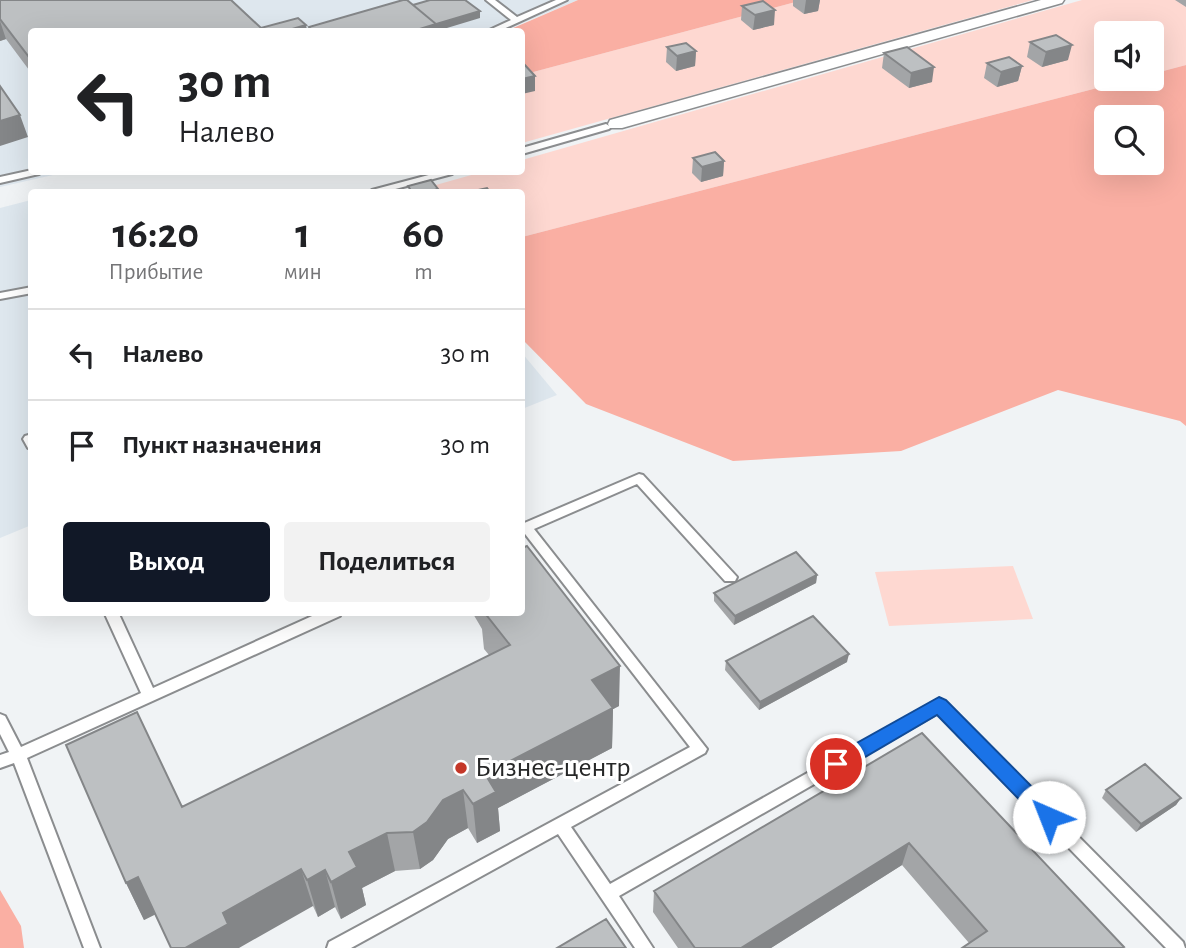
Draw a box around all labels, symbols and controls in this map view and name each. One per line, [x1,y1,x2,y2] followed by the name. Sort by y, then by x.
[1094,21,1164,175] map controls
[1094,21,1164,91] button: sound
[63,56,154,147] icon: left
[178,58,272,107] text: 30 m
[1094,105,1164,175] button: search
[178,116,275,148] text: Налево
[112,213,199,255] text: 16:20
[295,213,310,255] text: 1
[402,213,445,255] text: 60
[108,261,203,284] text: Прибытие
[284,261,322,284] text: мин
[414,261,433,284] text: m
[63,336,101,374] icon: left
[122,341,203,367] text: Налево
[440,341,490,367] text: 30 m
[63,427,101,465] icon: arrive
[122,432,322,458] text: Пункт назначения
[440,432,490,458] text: 30 m
[63,522,270,602] button: Выход
[284,522,490,602] button: Поделиться
[806,734,866,794] pin
[817,745,855,783] icon: arrive
[475,754,631,782] place label: Бизнес-центр
[453,760,469,776] marker: Бизнес-центр
[1012,780,1086,854] position arrow

